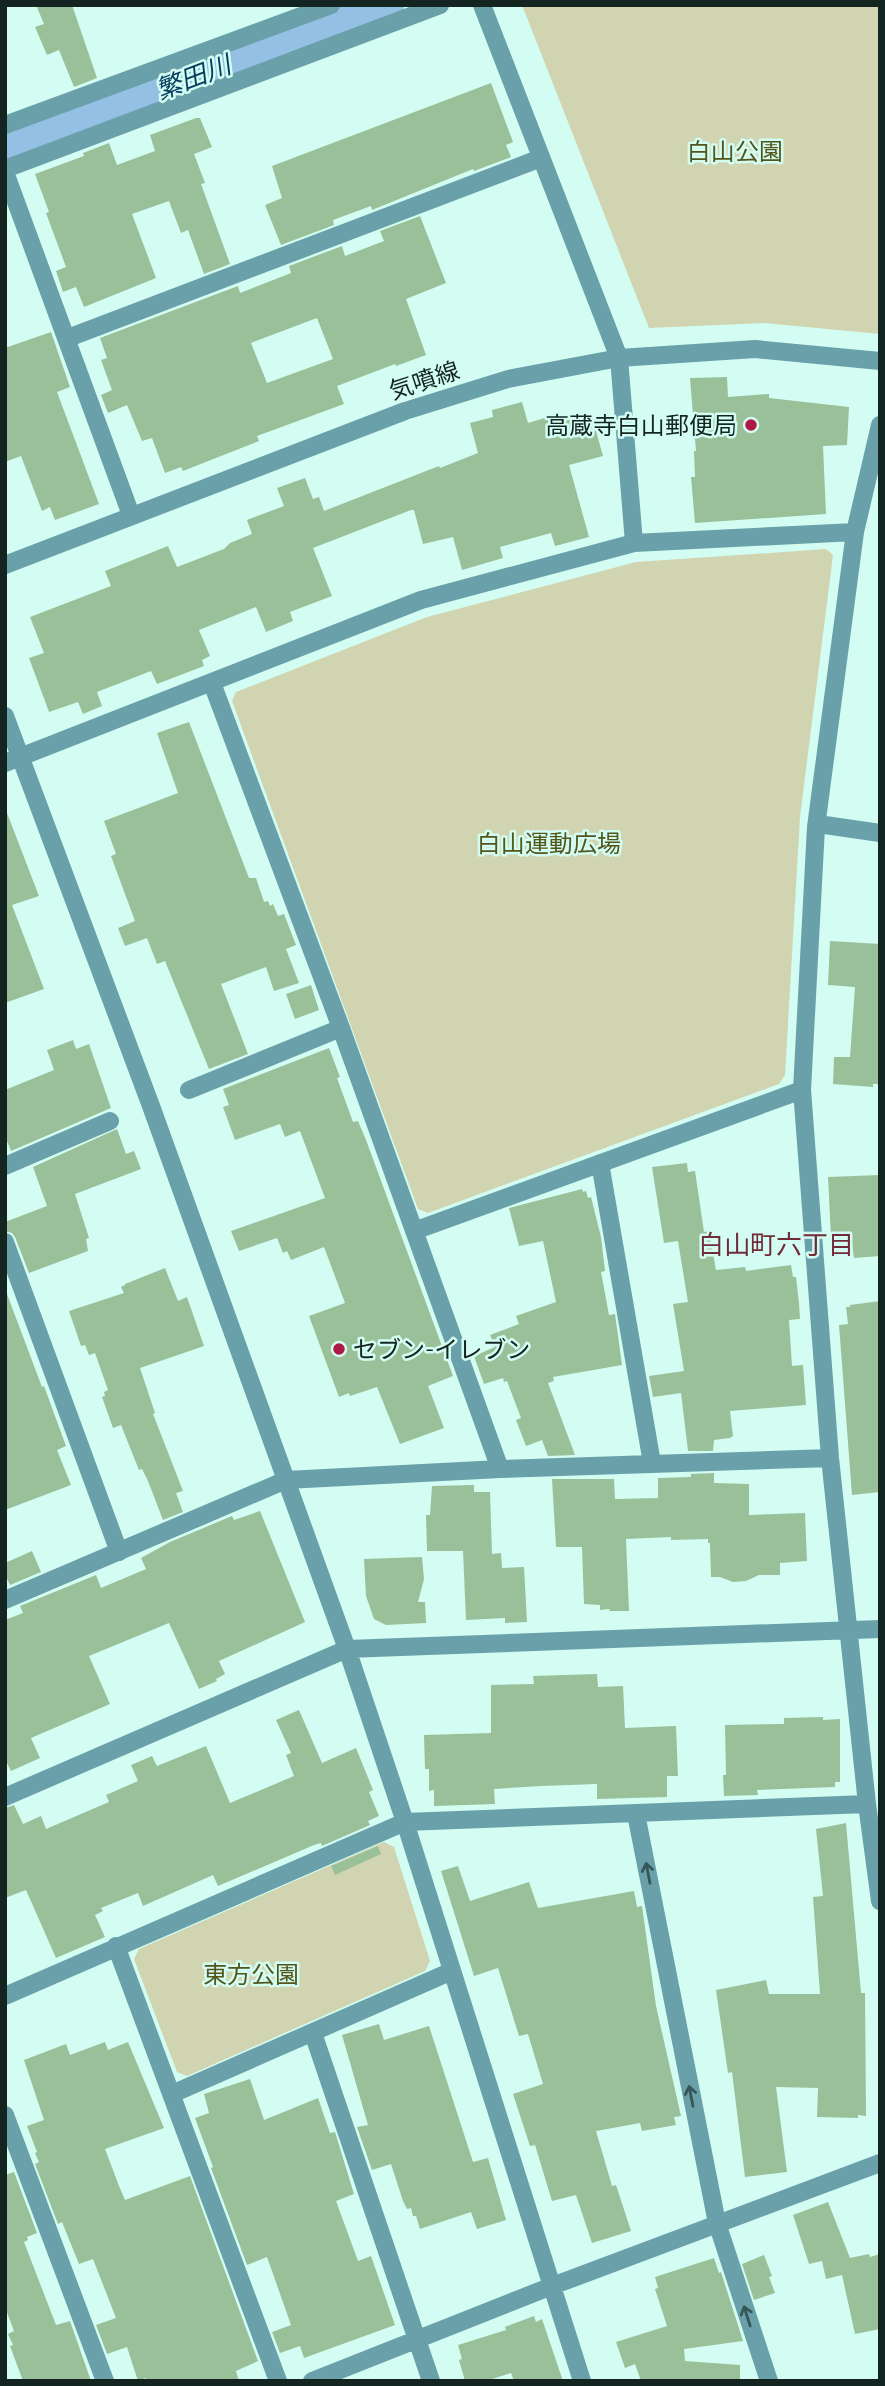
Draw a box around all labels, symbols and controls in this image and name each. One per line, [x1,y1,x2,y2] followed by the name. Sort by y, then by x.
[151,47,238,106] water label: 繁田川
[687,136,783,166] park label: 白山公園
[385,355,463,405] street label: 気噴線
[545,410,737,440] place label: 高蔵寺白山郵便局
[743,417,759,433] marker: 高蔵寺白山郵便局
[477,828,621,858] park label: 白山運動広場
[698,1228,854,1261] district label: 白山町六丁目
[353,1334,530,1364] place label: セブン-イレブン
[331,1341,347,1357] marker: セブン-イレブン
[640,1862,654,1885] one-way arrow
[203,1959,299,1989] park label: 東方公園
[684,2085,698,2108] one-way arrow
[740,2305,753,2327] one-way arrow

